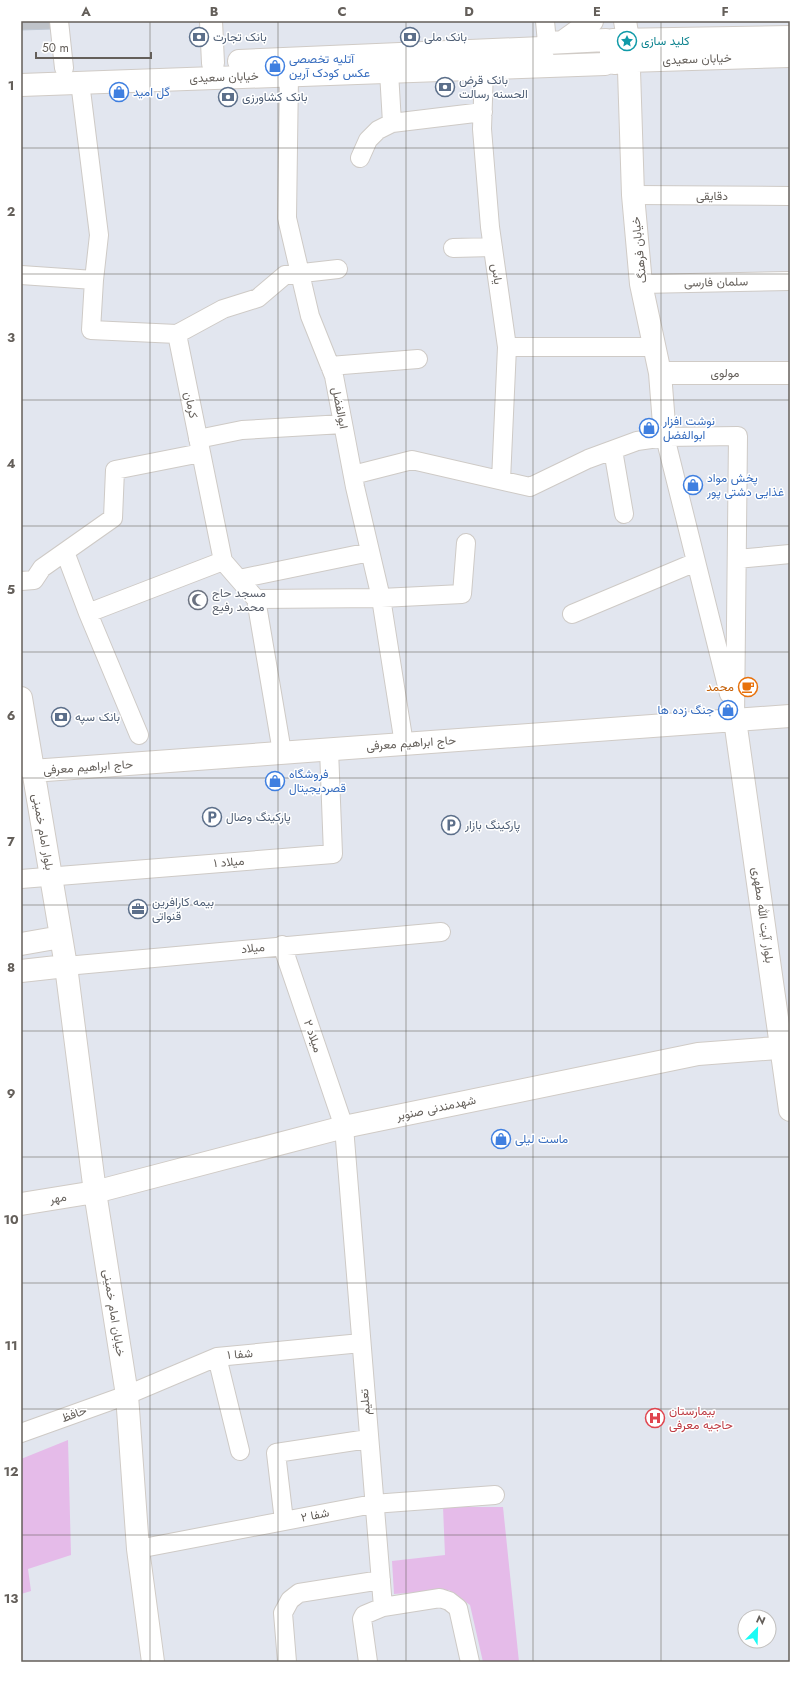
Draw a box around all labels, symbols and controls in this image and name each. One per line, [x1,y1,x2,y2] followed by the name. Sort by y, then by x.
[80,2,91,21] text: A
[210,2,219,21] text: B
[337,2,347,21] text: C
[464,2,474,21] text: D
[593,2,601,21] text: E
[721,2,729,21] text: F
[188,26,210,48] bank icon: بانک تجارت
[399,26,421,48] bank icon: بانک ملی
[213,28,267,46] place label: بانک تجارت
[424,28,467,46] place label: بانک ملی
[616,30,638,52] place icon: کلید سازی
[641,32,690,50] place label: کلید سازی
[36,34,151,60] scale bar
[42,39,69,57] text: 50 m
[662,49,732,69] street label: خیابان سعیدی
[289,50,370,82] place label: آتلیه تخصصی عکس کودک آرین
[264,55,286,77] shop icon: آتلیه تخصصی عکس کودک آرین
[189,67,259,87] street label: خیابان سعیدی
[459,71,528,103] place label: بانک قرض الحسنه رسالت
[8,76,14,95] text: 1
[434,76,456,98] bank icon: بانک قرض الحسنه رسالت
[108,81,130,103] shop icon: گل امید
[133,83,170,101] place label: گل امید
[217,86,239,108] bank icon: بانک کشاورزی
[242,88,307,106] place label: بانک کشاورزی
[696,187,728,205] street label: دقایقی
[7,202,15,221] text: 2
[627,216,651,284] street label: خیابان فرهنگ
[487,262,507,286] street label: یاس
[684,272,748,292] street label: سلمان فارسی
[7,328,15,347] text: 3
[711,364,740,382] street label: مولوی
[327,386,353,430] street label: ابوالفضل
[179,390,203,420] street label: کرمان
[662,412,715,444] place label: نوشت افزار ابوالفضل
[638,417,660,439] shop icon: نوشت افزار ابوالفضل
[6,454,16,473] text: 4
[706,469,784,501] place label: پخش مواد غذایی دشتی پور
[682,474,704,496] shop icon: پخش مواد غذایی دشتی پور
[7,580,15,599] text: 5
[212,584,266,616] place label: مسجد حاج محمد رفیع
[187,589,209,611] mosque icon: مسجد حاج محمد رفیع
[737,676,759,698] cafe icon: محمد
[706,678,734,696] place label: محمد
[717,699,739,721] shop icon: جنگ زده ها
[657,701,714,719] place label: جنگ زده ها
[7,706,16,725] text: 6
[50,706,72,728] bank icon: بانک سپه
[75,708,120,726] place label: بانک سپه
[365,731,457,755] street label: حاج ابراهیم معرفی
[42,755,134,779] street label: حاج ابراهیم معرفی
[289,765,346,797] place label: فروشگاه قصردیجیتال
[264,770,286,792] shop icon: فروشگاه قصردیجیتال
[27,792,59,872] street label: بلوار امام خمینی
[201,806,223,828] parking icon: پارکینگ وصال
[226,808,291,826] place label: پارکینگ وصال
[440,814,462,836] parking icon: پارکینگ بازار
[464,816,521,834] place label: پارکینگ بازار
[7,832,15,851] text: 7
[213,852,245,872] street label: میلاد ۱
[747,866,779,964] street label: بلوار آیت الله مطهری
[152,893,214,925] place label: بیمه کارافرین قنواتی
[127,898,149,920] office icon: بیمه کارافرین قنواتی
[240,938,266,958] street label: میلاد
[7,958,15,977] text: 8
[299,1017,327,1055] street label: میلاد ۲
[7,1084,16,1103] text: 9
[394,1091,478,1125] street label: شهدمندنی صنوبر
[490,1128,512,1150] shop icon: ماست لیلی
[515,1130,568,1148] place label: ماست لیلی
[47,1188,68,1208] street label: مهر
[3,1210,19,1229] text: 10
[98,1268,130,1358] street label: خیابان امام خمینی
[4,1336,18,1355] text: 11
[226,1344,254,1364] street label: شفا ۱
[355,1388,375,1416] street label: تعلیم
[59,1401,89,1427] street label: حافظ
[669,1402,733,1434] place label: بیمارستان حاجیه معرفی
[644,1407,666,1429] hospital icon: بیمارستان حاجیه معرفی
[3,1462,19,1481] text: 12
[299,1503,331,1527] street label: شفا ۲
[4,1589,18,1608] text: 13
[737,1609,777,1649] north arrow
[754,1611,768,1629] text: N

